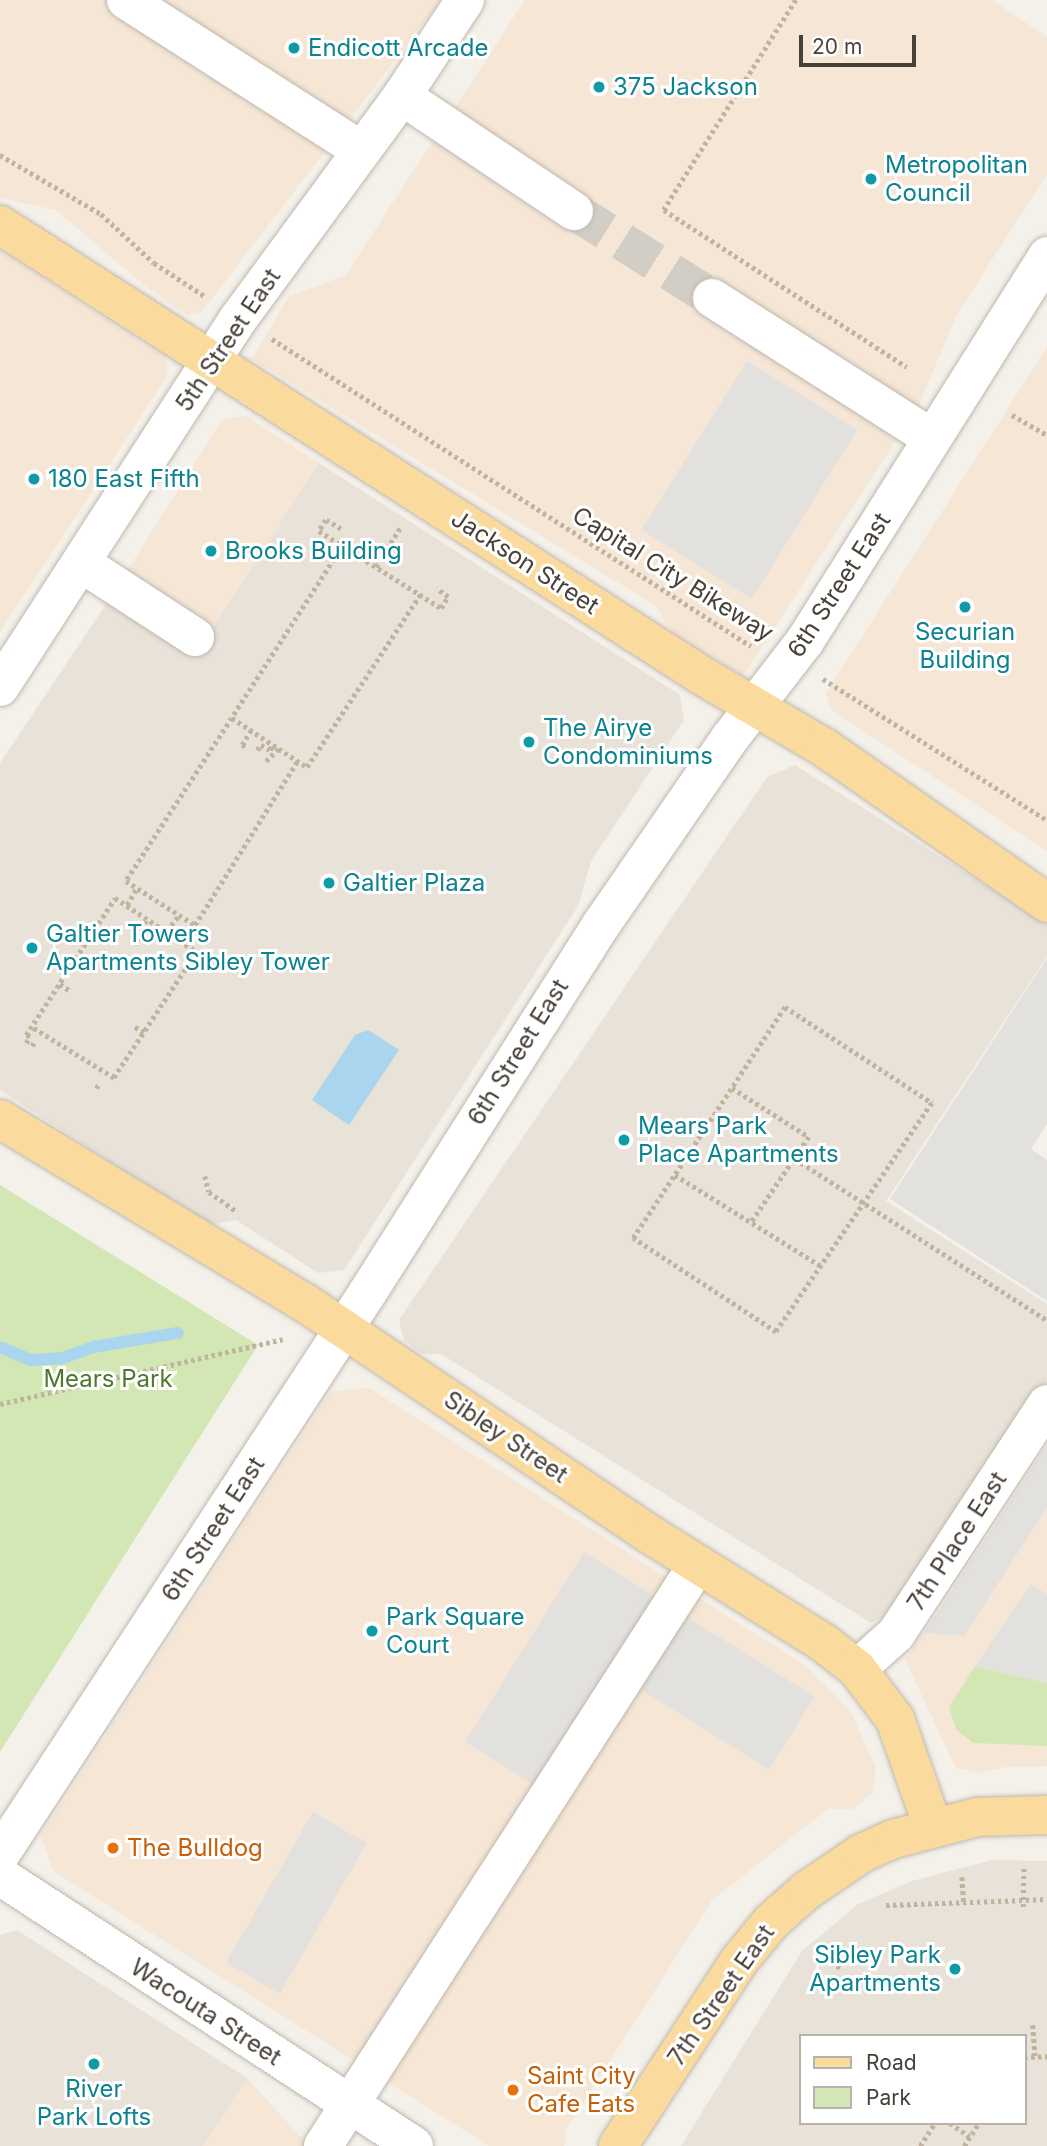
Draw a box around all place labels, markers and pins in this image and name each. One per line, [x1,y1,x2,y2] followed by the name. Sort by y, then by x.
[308,34,488,62] place label: Endicott Arcade
[286,40,302,56] marker: Endicott Arcade
[613,73,758,101] place label: 375 Jackson
[591,79,607,95] marker: 375 Jackson
[885,151,1028,207] place label: Metropolitan Council
[863,171,879,187] marker: Metropolitan Council
[48,465,200,493] place label: 180 East Fifth
[26,471,42,487] marker: 180 East Fifth
[225,537,402,565] place label: Brooks Building
[203,543,219,559] marker: Brooks Building
[957,599,973,615] marker: Securian Building
[915,618,1015,674] place label: Securian Building
[543,714,713,770] place label: The Airye Condominiums
[521,734,537,750] marker: The Airye Condominiums
[343,869,485,897] place label: Galtier Plaza
[321,875,337,891] marker: Galtier Plaza
[46,920,330,976] place label: Galtier Towers Apartments Sibley Tower
[24,940,40,956] marker: Galtier Towers Apartments Sibley Tower
[638,1112,839,1168] place label: Mears Park Place Apartments
[616,1132,632,1148] marker: Mears Park Place Apartments
[386,1603,525,1659] place label: Park Square Court
[364,1623,380,1639] marker: Park Square Court
[127,1834,263,1862] place label: The Bulldog
[105,1840,121,1856] marker: The Bulldog
[809,1941,941,1997] place label: Sibley Park Apartments
[947,1961,963,1977] marker: Sibley Park Apartments
[86,2056,102,2072] marker: River Park Lofts
[527,2062,636,2118] place label: Saint City Cafe Eats
[37,2075,151,2131] place label: River Park Lofts
[505,2082,521,2098] marker: Saint City Cafe Eats

